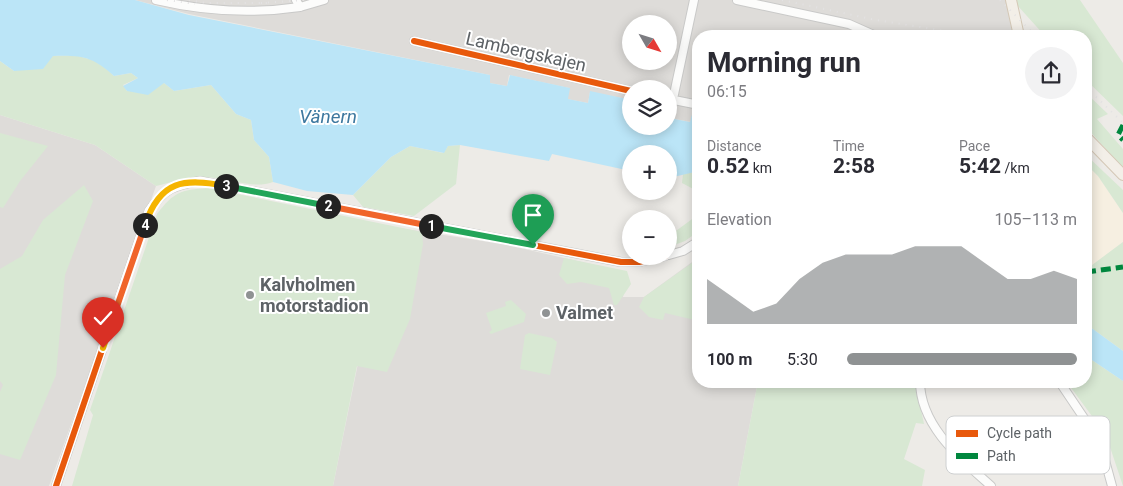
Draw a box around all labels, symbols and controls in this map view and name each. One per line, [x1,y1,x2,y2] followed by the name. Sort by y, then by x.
[622,15,678,70] north arrow
[622,15,677,265] map controls
[464,27,588,76] street label: Lambergskajen
[707,46,861,79] text: Morning run
[1025,47,1077,99] button: share
[622,80,677,135] button: layers
[707,82,747,101] text: 06:15
[299,105,357,128] water label: Vänern
[707,138,762,154] text: Distance
[833,138,864,154] text: Time
[959,138,990,154] text: Pace
[622,145,677,200] button: +
[707,154,749,178] text: 0.52
[833,154,875,178] text: 2:58
[959,154,1001,178] text: 5:42
[749,160,772,176] text: km
[1001,160,1030,176] text: /km
[214,174,238,198] pin: 3
[222,178,231,194] text: 3
[316,194,340,218] pin: 2
[512,194,554,245] pin
[324,198,333,214] text: 2
[519,201,547,229] icon: arrive
[622,210,677,265] button: −
[707,210,772,229] text: Elevation
[995,210,1077,229] text: 105–113 m
[132,212,158,238] pin: 4
[418,214,444,238] pin: 1
[141,217,150,233] text: 4
[427,218,436,234] text: 1
[260,274,368,316] place label: Kalvholmen motorstadion
[244,289,256,301] marker: Kalvholmen motorstadion
[82,297,124,348] pin
[556,302,613,323] place label: Valmet
[89,304,117,332] icon: check
[540,307,552,319] marker: Valmet
[707,350,752,369] text: 100 m
[787,350,818,369] text: 5:30
[946,416,1110,474] legend
[987,425,1052,441] text: Cycle path
[987,448,1016,464] text: Path

